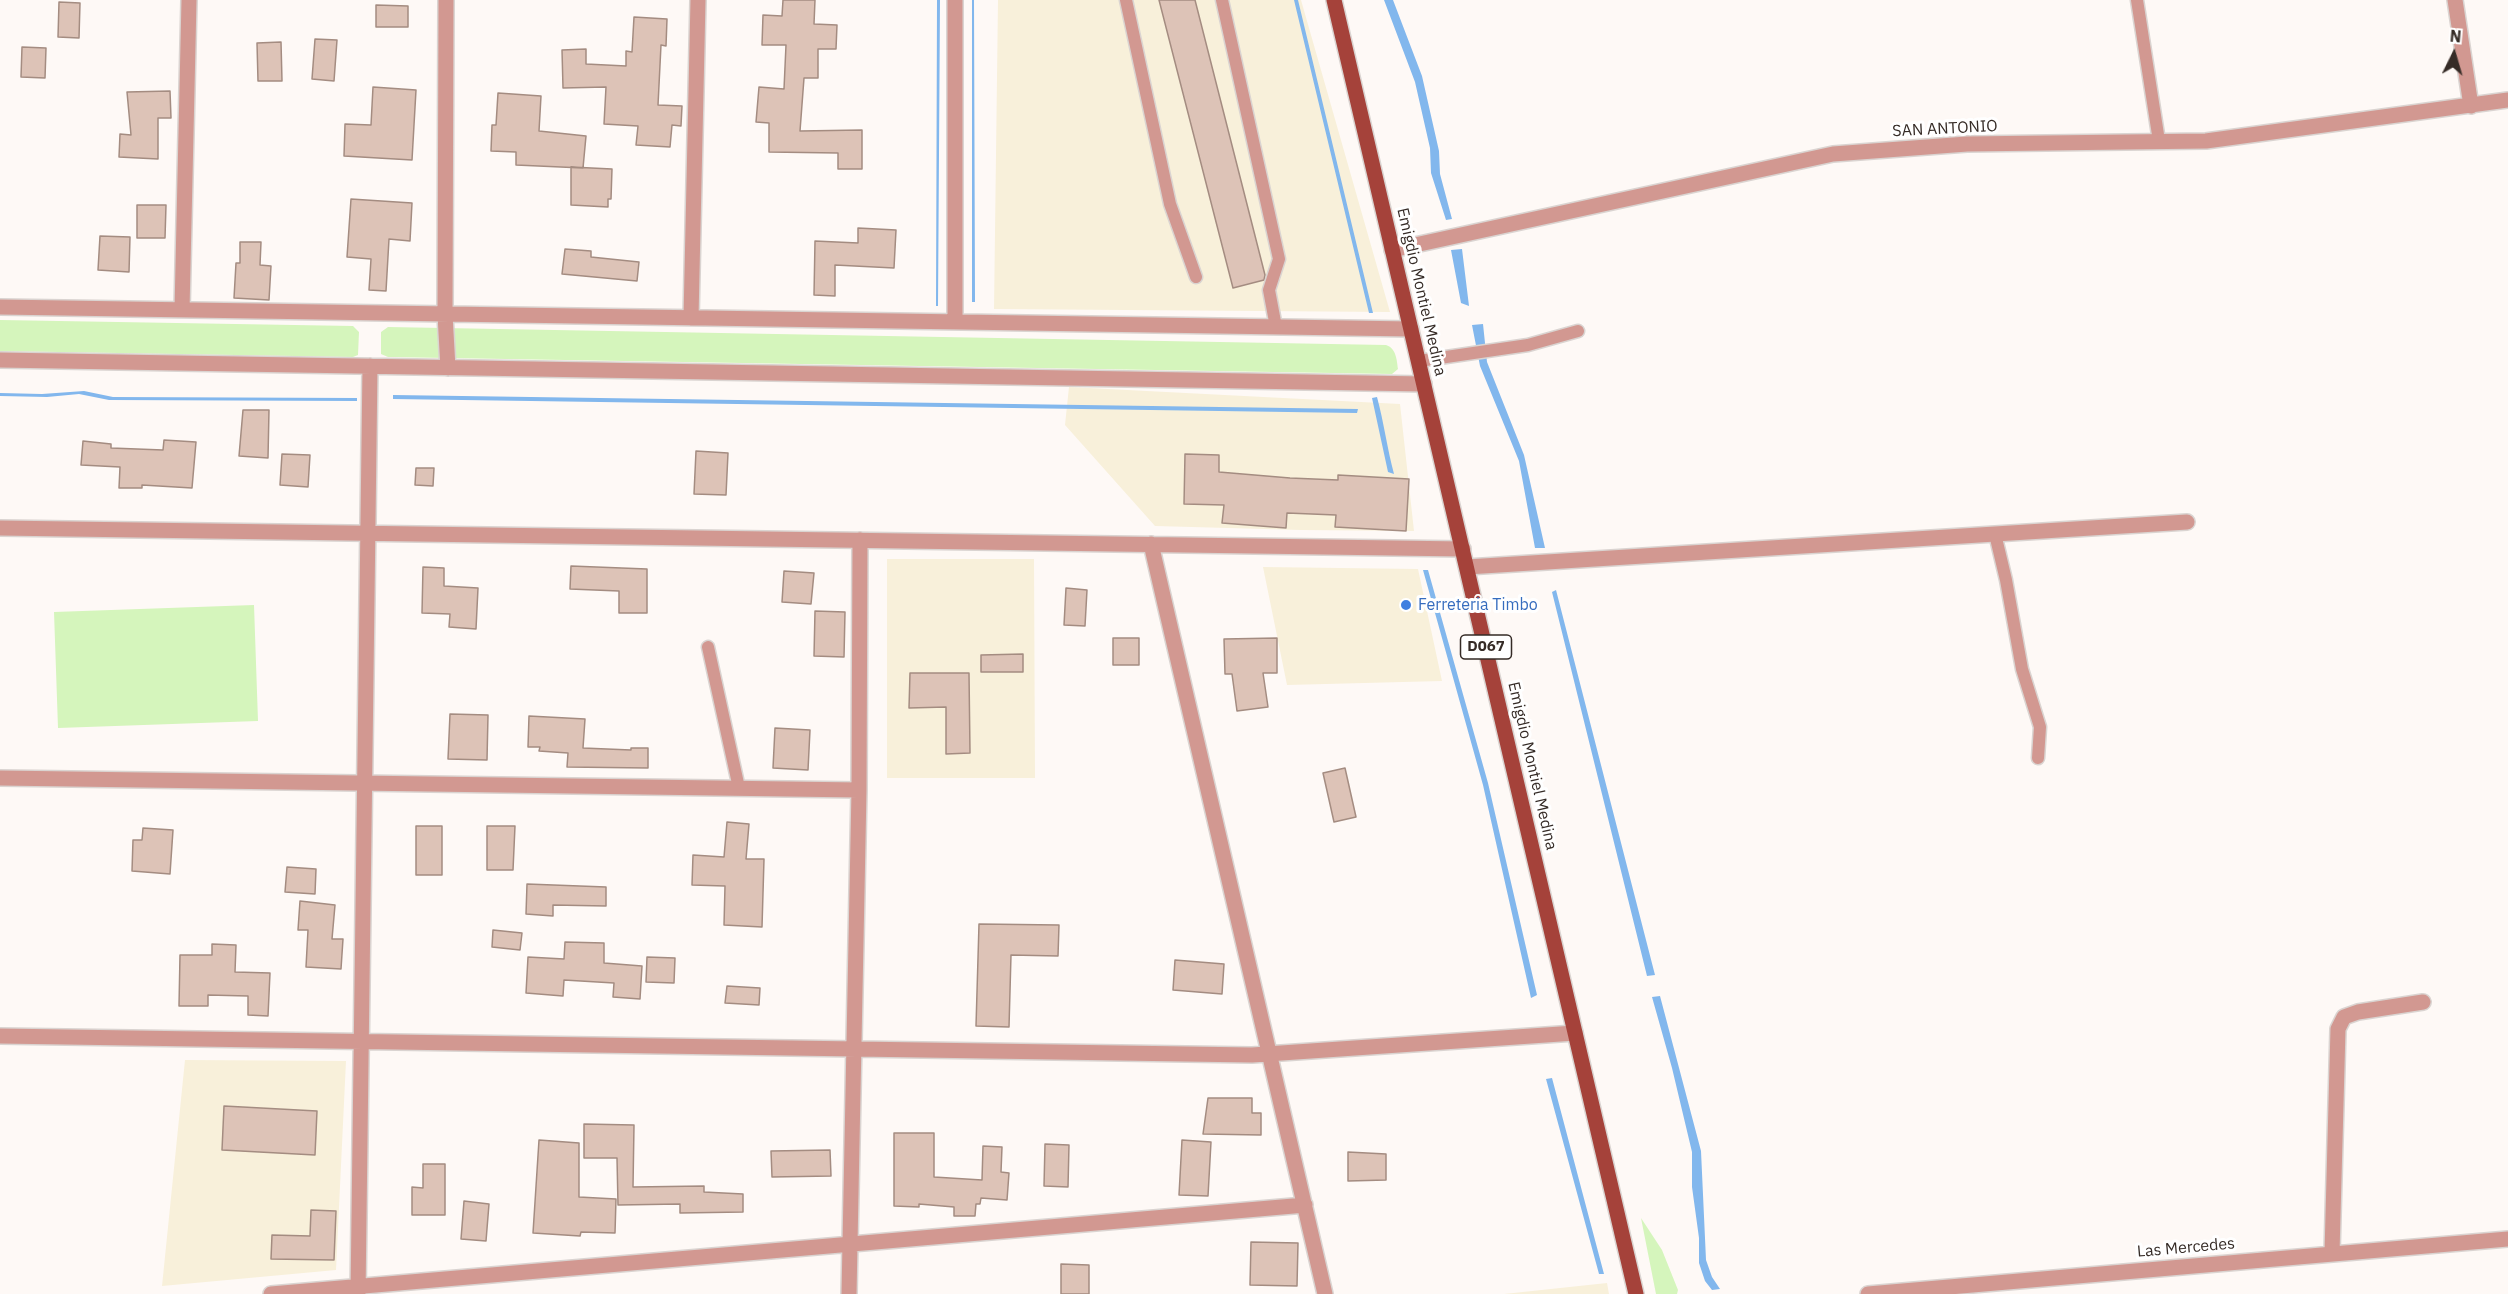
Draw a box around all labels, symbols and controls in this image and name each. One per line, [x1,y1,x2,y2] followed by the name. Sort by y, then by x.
[2424,24,2484,84] north arrow
[2449,26,2462,47] text: N
[1892,117,1998,141] street label: SAN ANTONIO
[1392,206,1450,378] street label: Emigdio Montiel Medina
[1418,595,1538,615] place label: Ferreteria Timbo
[1399,598,1413,612] marker: Ferreteria Timbo
[1460,635,1512,659] road number: D067
[1503,680,1561,852] street label: Emigdio Montiel Medina
[2136,1234,2236,1262] street label: Las Mercedes

